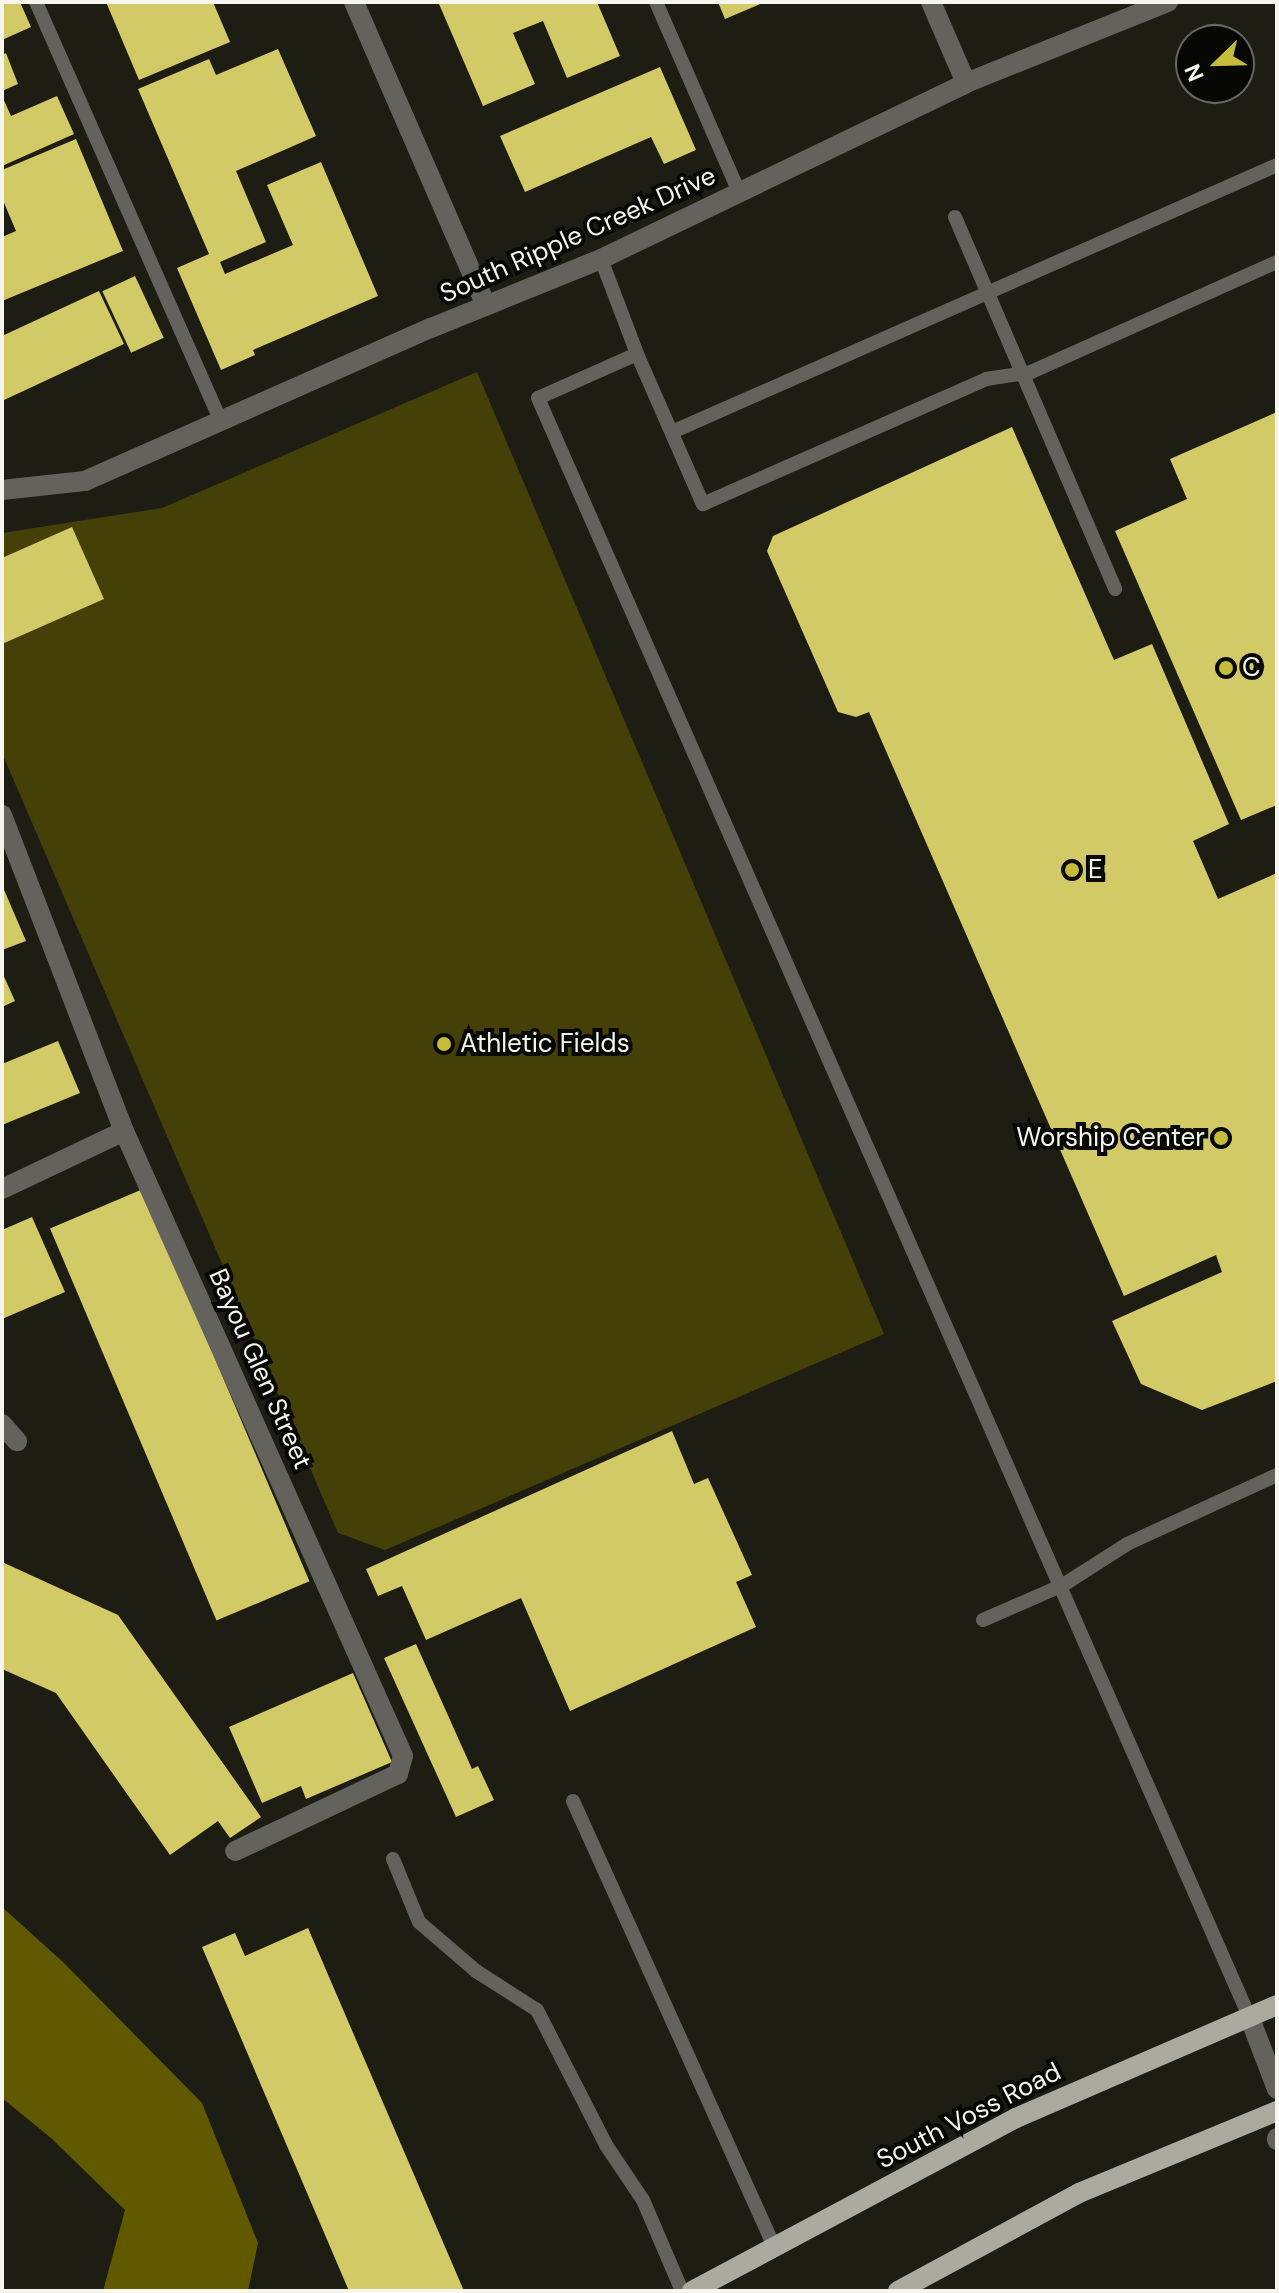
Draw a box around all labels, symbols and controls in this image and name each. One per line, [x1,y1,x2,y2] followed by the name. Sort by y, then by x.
[1175,24,1255,104] north arrow
[1178,60,1211,86] text: N
[436,160,720,310] street label: South Ripple Creek Drive
[1242,652,1261,684] place label: C
[1217,659,1235,677] marker: C
[1088,854,1103,886] place label: E
[1063,861,1081,879] marker: E
[460,1028,630,1060] place label: Athletic Fields
[435,1035,453,1053] marker: Athletic Fields
[1016,1122,1205,1154] place label: Worship Center
[1212,1129,1230,1147] marker: Worship Center
[202,1264,318,1474] street label: Bayou Glen Street
[872,2056,1066,2176] street label: South Voss Road

